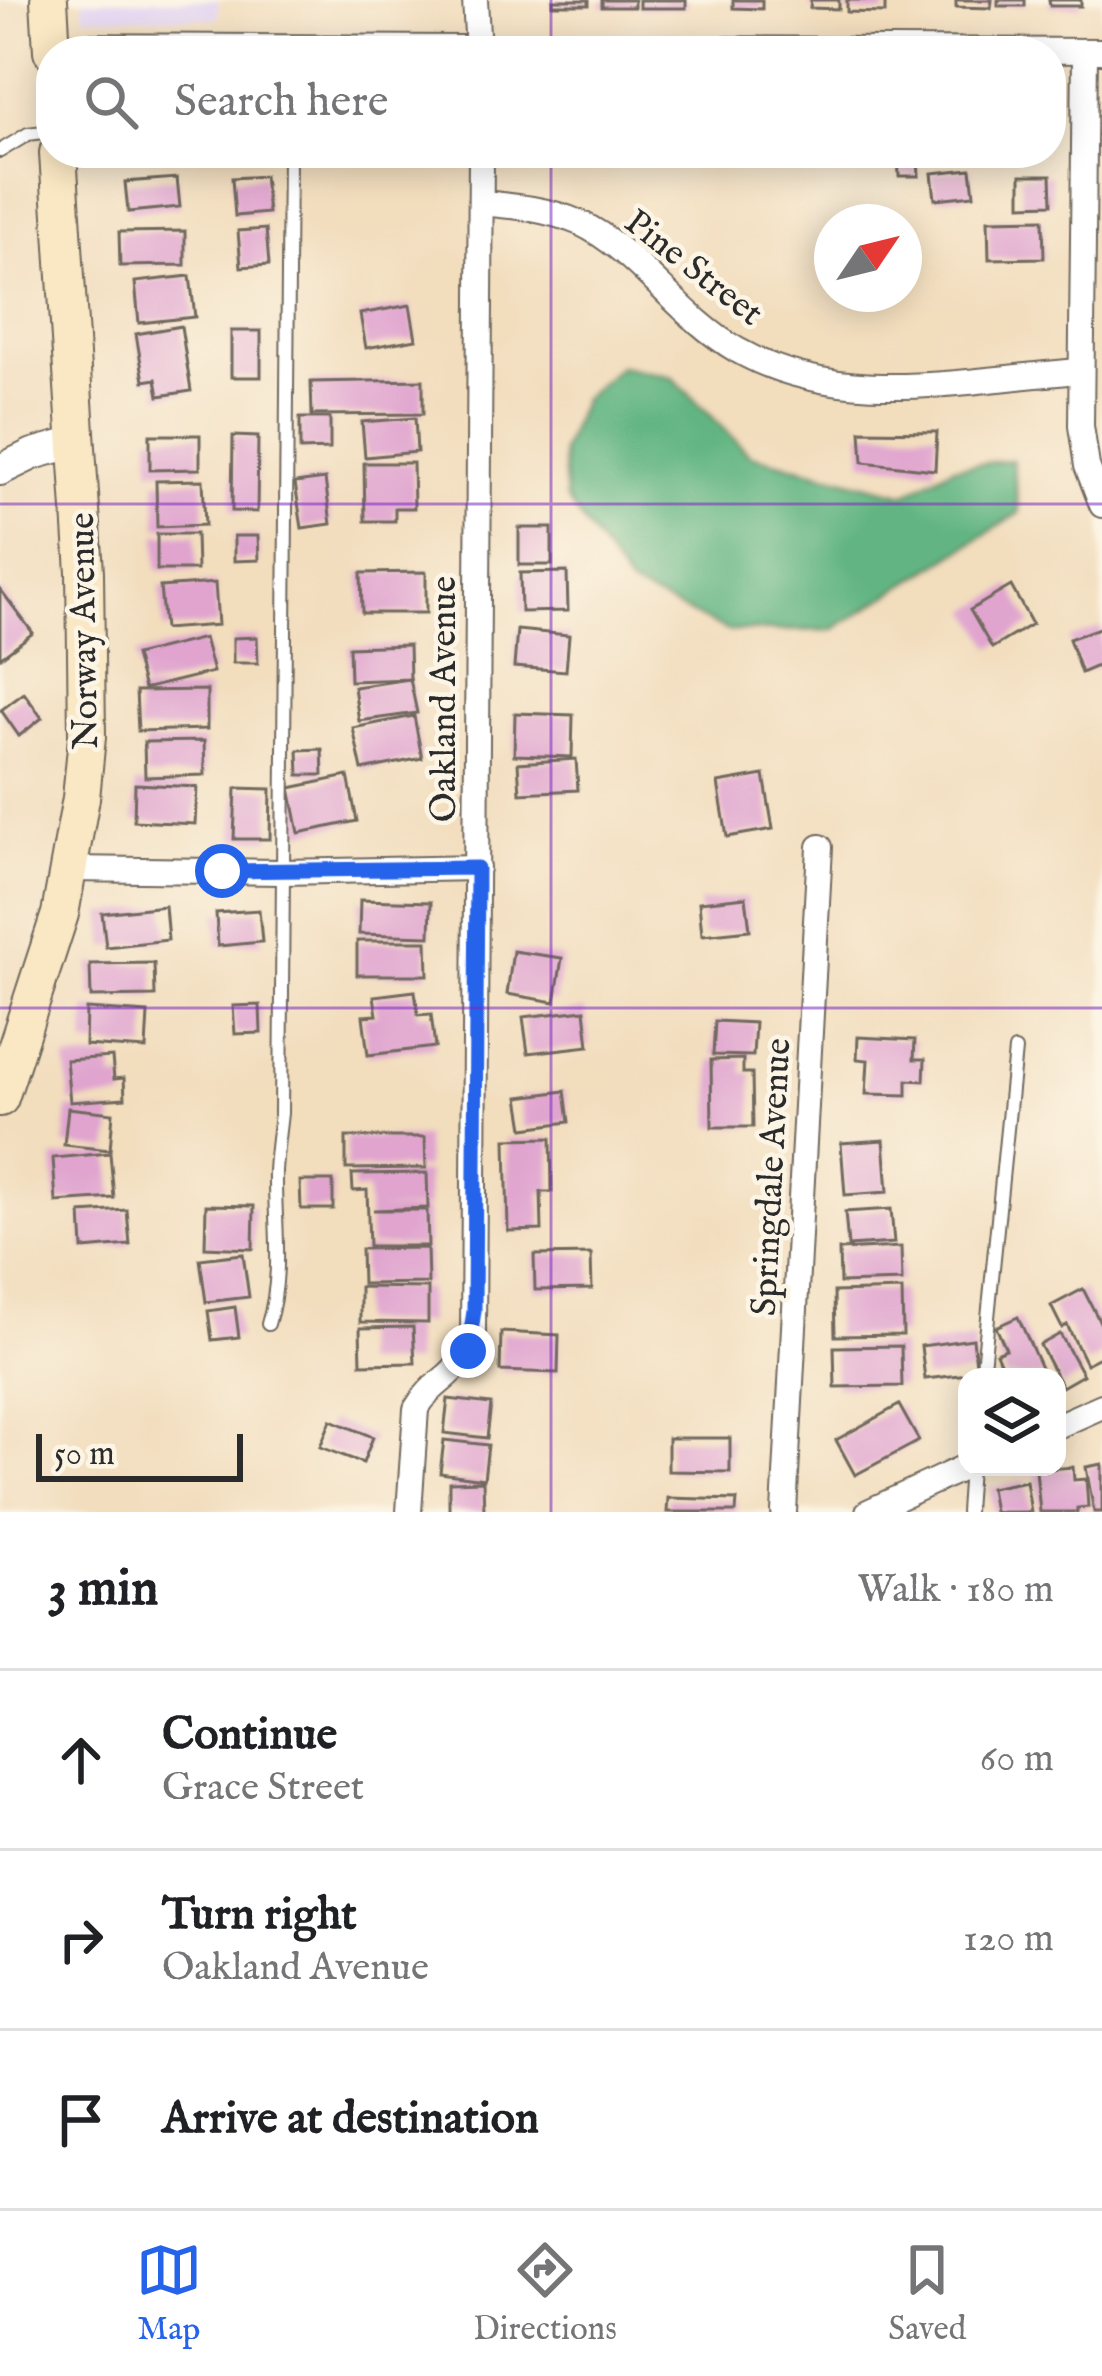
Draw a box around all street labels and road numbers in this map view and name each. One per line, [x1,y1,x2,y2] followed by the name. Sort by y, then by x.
[615,200,772,337] street label: Pine Street
[60,512,110,750] street label: Norway Avenue
[422,576,468,822] street label: Oakland Avenue
[742,1037,802,1317] street label: Springdale Avenue

